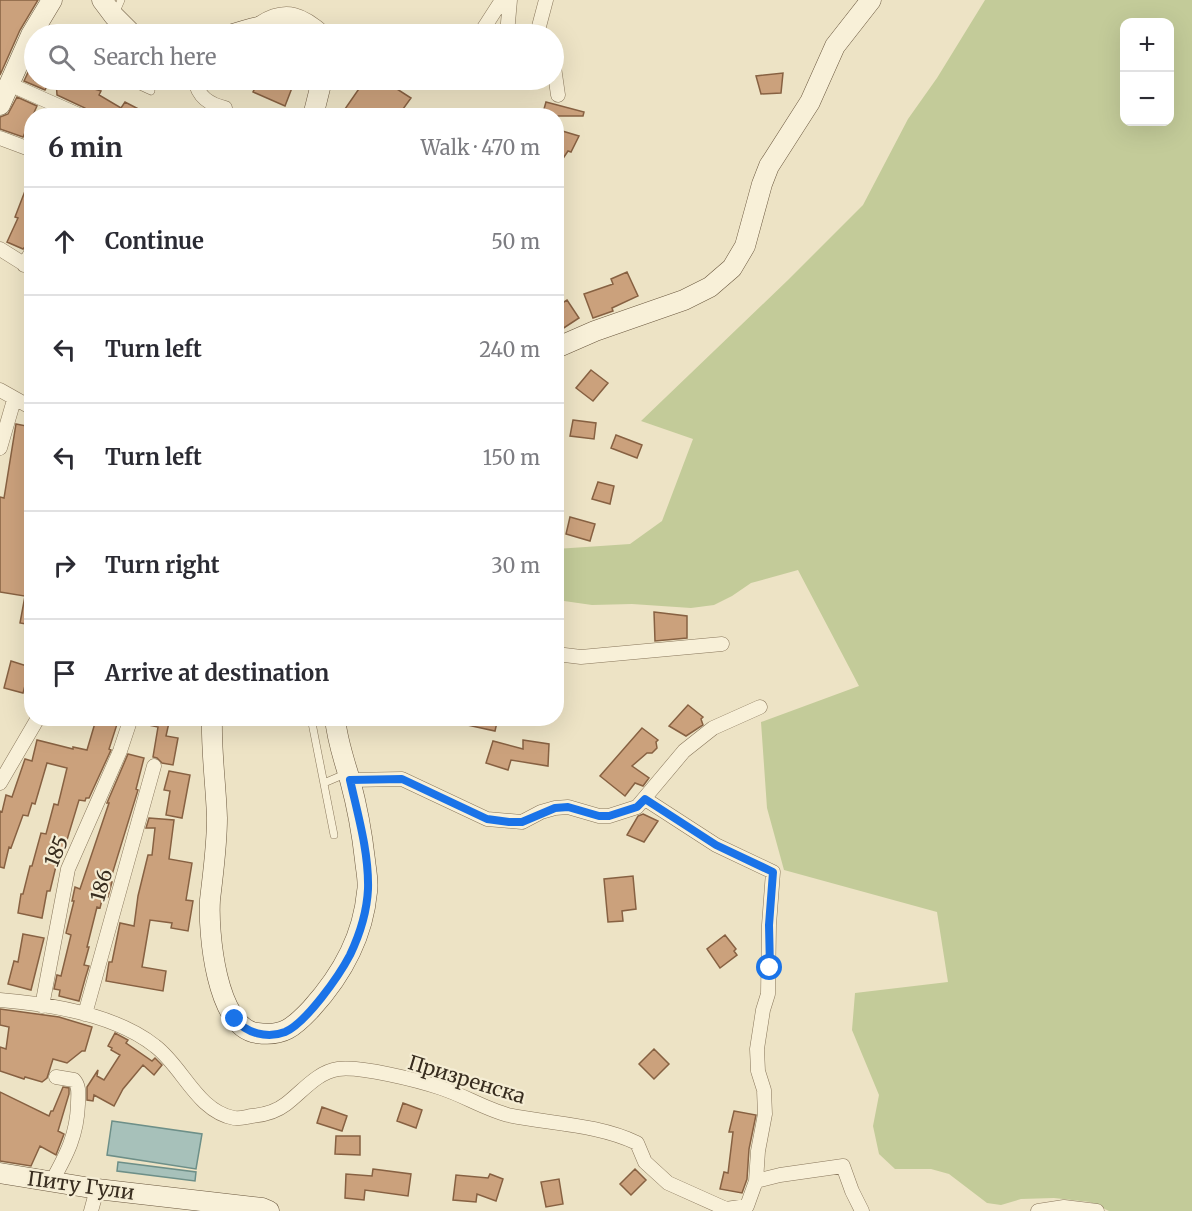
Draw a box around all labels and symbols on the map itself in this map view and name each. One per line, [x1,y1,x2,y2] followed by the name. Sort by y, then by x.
[39,832,73,870] street label: 185
[85,866,117,904] street label: 186
[756,954,782,980] route start
[221,1005,247,1031] route end
[405,1049,529,1109] street label: Призренска
[26,1165,136,1205] street label: Питу Гули

